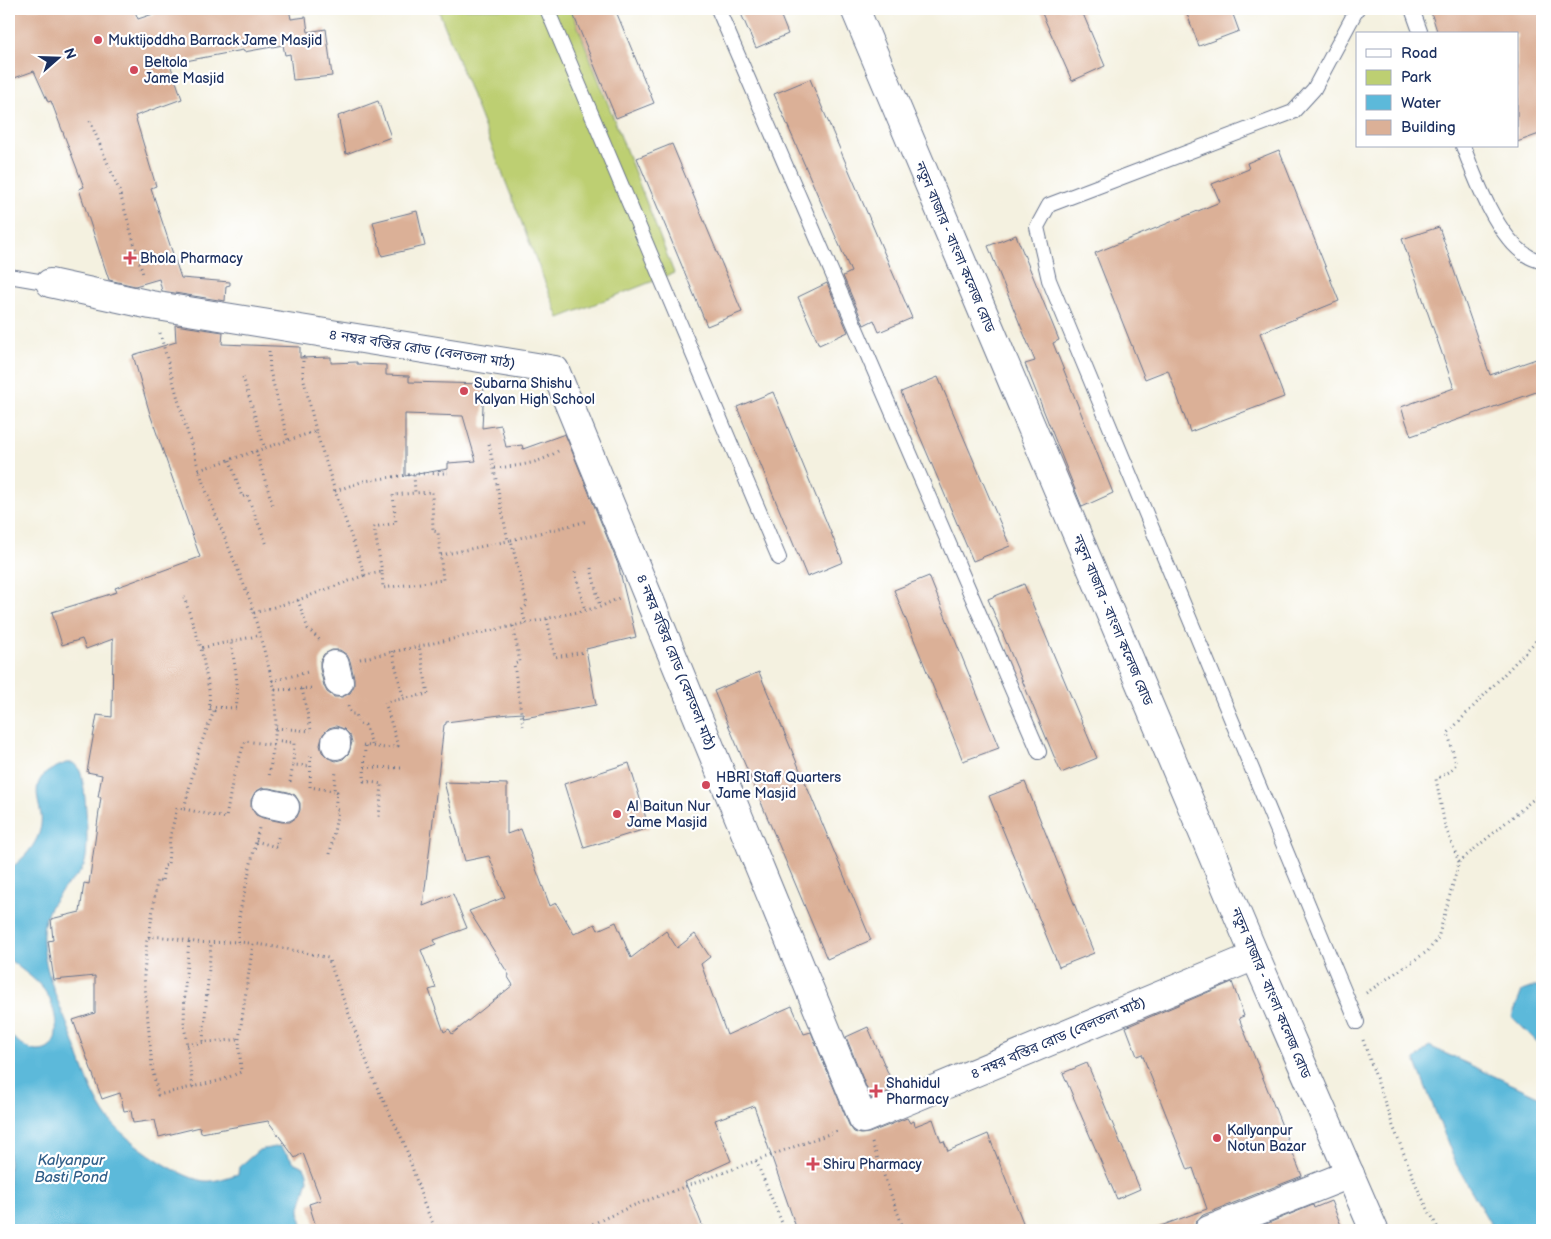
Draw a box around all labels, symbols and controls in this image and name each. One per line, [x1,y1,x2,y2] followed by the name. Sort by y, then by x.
[32,32,82,82] north arrow
[108,32,322,49] place label: Muktijoddha Barrack Jame Masjid
[1356,32,1518,148] legend
[92,34,104,46] marker: Muktijoddha Barrack Jame Masjid
[1401,44,1437,63] text: Road
[60,46,80,62] text: N
[144,54,224,87] place label: Beltola Jame Masjid
[128,64,140,76] marker: Beltola Jame Masjid
[1401,68,1432,87] text: Park
[1401,94,1441,113] text: Water
[1401,118,1456,137] text: Building
[911,158,999,336] street label: নতুন বাজার - বাংলা কলেজ রোড
[140,250,243,267] place label: Bhola Pharmacy
[124,252,136,264] marker: Bhola Pharmacy
[328,325,516,372] street label: ৪ নম্বর বস্তির রোড (বেলতলা মাঠ)
[474,375,595,408] place label: Subarna Shishu Kalyan High School
[458,385,470,397] marker: Subarna Shishu Kalyan High School
[1069,531,1157,709] street label: নতুন বাজার - বাংলা কলেজ রোড
[633,571,720,752] street label: ৪ নম্বর বস্তির রোড (বেলতলা মাঠ)
[716,769,841,802] place label: HBRI Staff Quarters Jame Masjid
[700,779,712,791] marker: HBRI Staff Quarters Jame Masjid
[627,798,711,831] place label: Al Baitun Nur Jame Masjid
[611,808,623,820] marker: Al Baitun Nur Jame Masjid
[1227,904,1315,1082] street label: নতুন বাজার - বাংলা কলেজ রোড
[968,992,1148,1083] street label: ৪ নম্বর বস্তির রোড (বেলতলা মাঠ)
[886,1075,949,1108] place label: Shahidul Pharmacy
[870,1085,882,1097] marker: Shahidul Pharmacy
[1227,1122,1307,1155] place label: Kallyanpur Notun Bazar
[1211,1132,1223,1144] marker: Kallyanpur Notun Bazar
[34,1151,108,1187] water label: Kalyanpur Basti Pond
[823,1156,922,1173] place label: Shiru Pharmacy
[807,1158,819,1170] marker: Shiru Pharmacy

